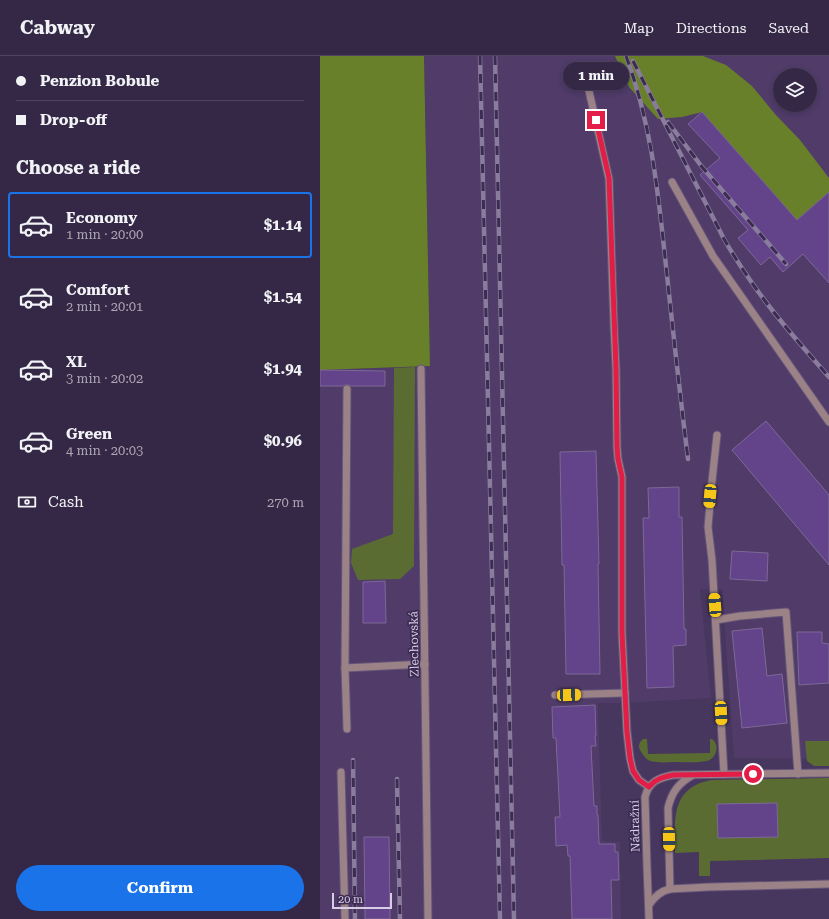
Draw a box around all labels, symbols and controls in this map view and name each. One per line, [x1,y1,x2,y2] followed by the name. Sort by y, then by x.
[20,16,95,39] text: Cabway
[624,20,654,36] text: Map
[676,20,746,36] text: Directions
[768,20,809,36] text: Saved
[563,62,629,90] callout: 1 min
[578,68,614,83] text: 1 min
[773,68,817,112] map controls
[773,68,817,112] button: layers
[40,72,159,90] text: Penzion Bobule
[40,111,107,129] text: Drop-off
[587,111,605,129] route end
[16,157,140,178] text: Choose a ride
[18,207,54,243] icon: car
[66,209,137,227] text: Economy
[264,216,302,234] text: $1.14
[66,227,143,242] text: 1 min · 20:00
[18,279,54,315] icon: car
[66,281,130,299] text: Comfort
[264,288,302,306] text: $1.54
[66,299,143,314] text: 2 min · 20:01
[18,351,54,387] icon: car
[66,353,87,371] text: XL
[264,360,302,378] text: $1.94
[66,371,143,386] text: 3 min · 20:02
[18,423,54,459] icon: car
[66,425,112,443] text: Green
[264,432,302,450] text: $0.96
[66,443,143,458] text: 4 min · 20:03
[703,484,717,508] car
[16,491,38,513] icon: cash
[48,493,84,511] text: Cash
[267,495,304,510] text: 270 m
[708,593,722,617] car
[406,611,422,677] street label: Zlechovská
[557,689,581,701] car
[714,701,728,725] car
[744,765,762,783] route start
[628,800,642,852] street label: Nádražní
[663,827,675,851] car
[16,865,304,911] button: Confirm
[332,891,392,910] scale bar
[338,893,363,906] text: 20 m

